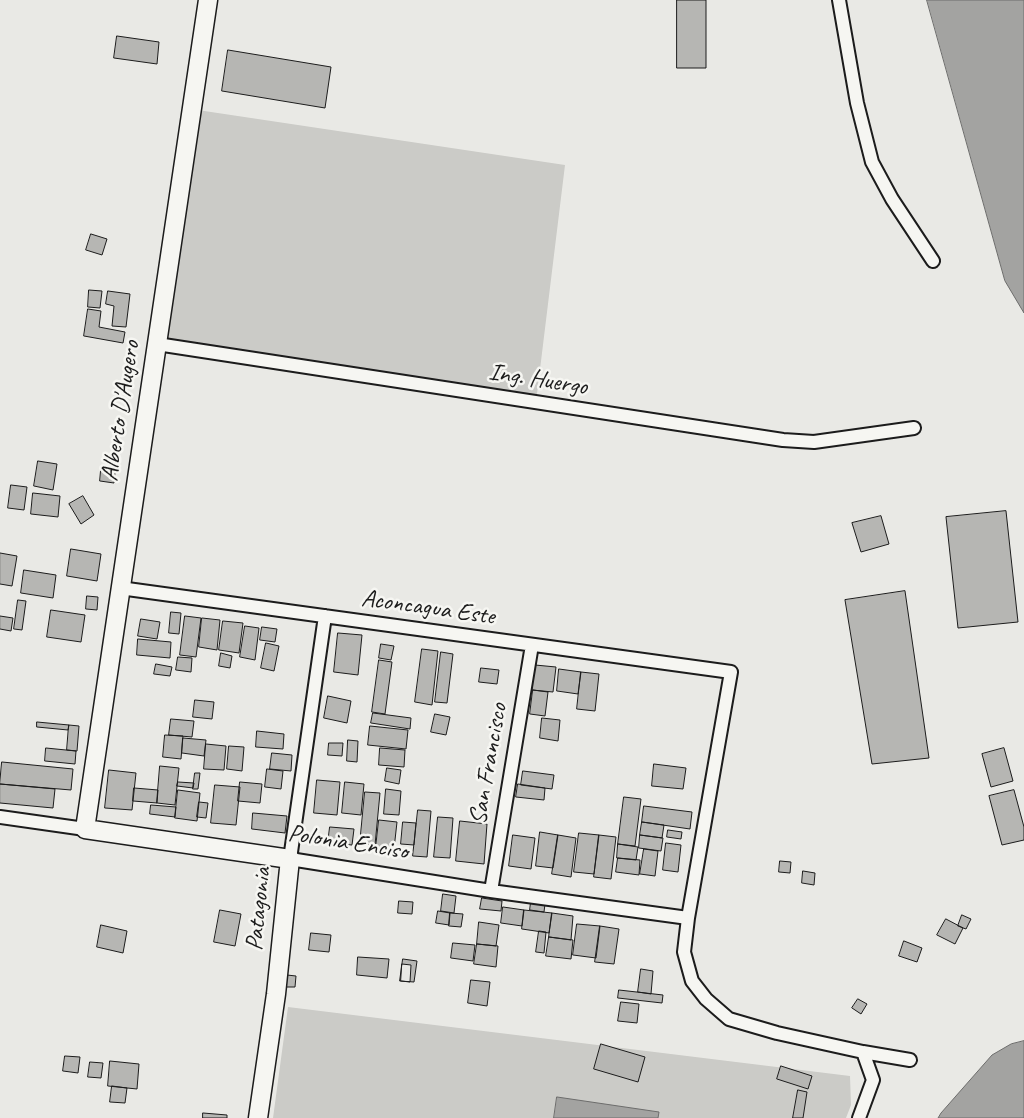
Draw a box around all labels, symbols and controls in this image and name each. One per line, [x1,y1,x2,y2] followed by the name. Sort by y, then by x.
[95,339,147,483] street label: Alberto D'Augero
[487,357,589,403] street label: Ing. Huergo
[360,584,496,632] street label: Aconcagua Este
[464,701,514,827] street label: San Francisco
[286,819,410,867] street label: Polonia Enciso
[240,866,278,952] street label: Patagonia

